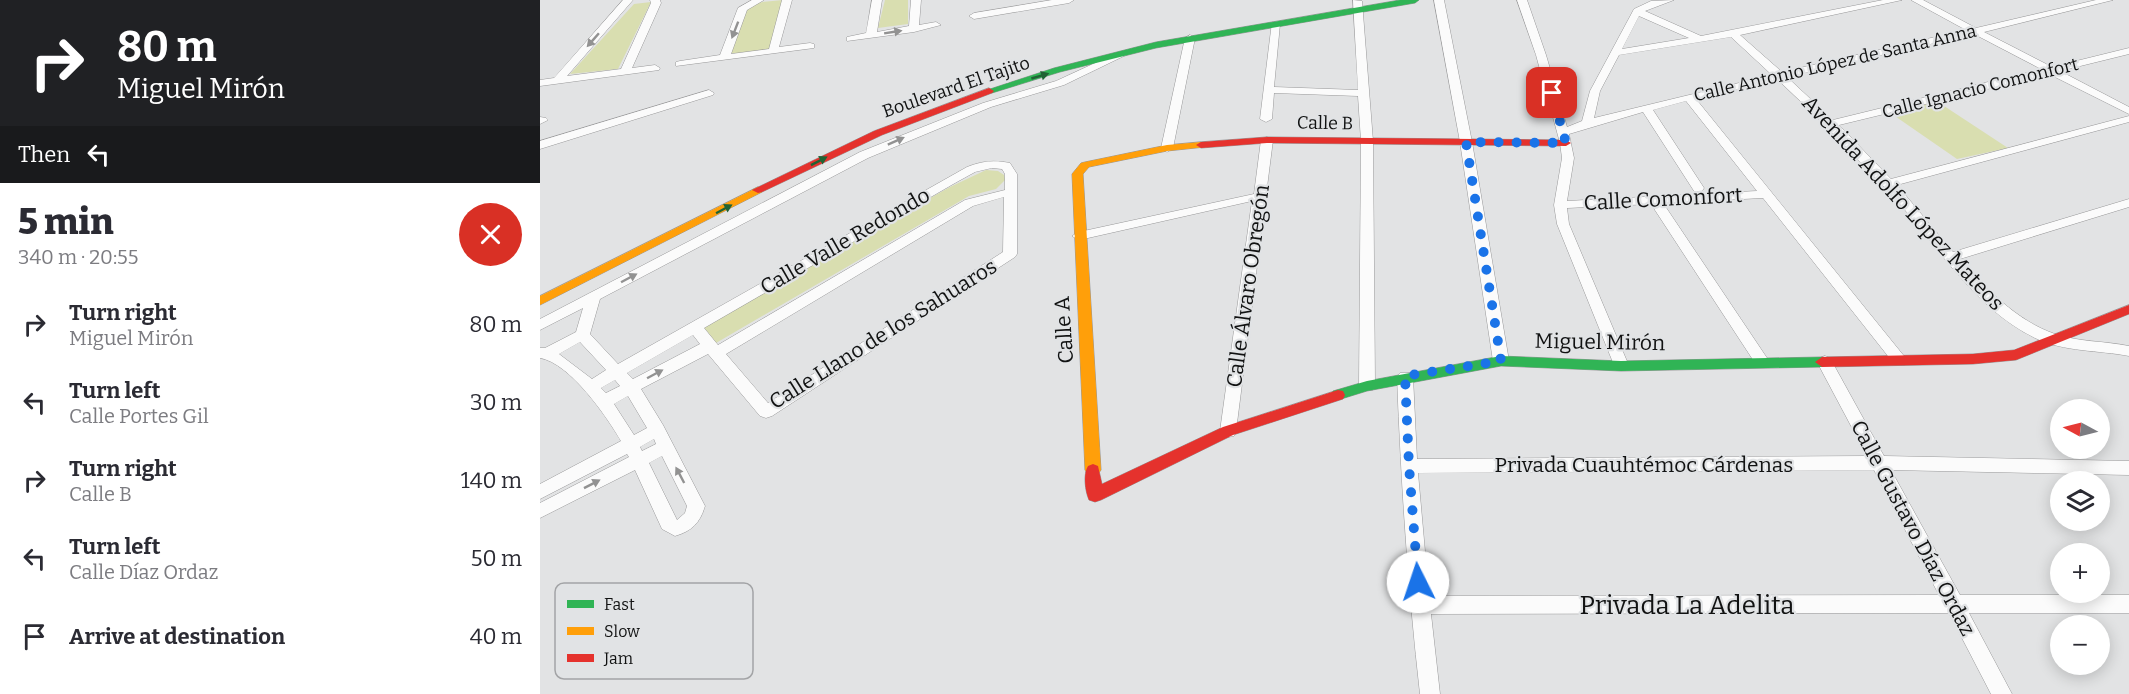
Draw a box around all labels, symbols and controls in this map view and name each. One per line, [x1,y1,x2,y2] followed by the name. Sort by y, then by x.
[1691,20,1979,106] street label: Calle Antonio López de Santa Anna
[730,21,739,39] one-way arrow
[117,22,217,72] text: 80 m
[18,24,96,102] icon: right
[883,27,902,36] one-way arrow
[586,32,599,48] one-way arrow
[879,51,1033,123] street label: Boulevard El Tajito
[1880,53,2081,123] street label: Calle Ignacio Comonfort
[1526,67,1577,118] pin
[1031,71,1049,80] one-way arrow
[117,73,285,105] text: Miguel Mirón
[1535,76,1568,109] icon: arrive
[1797,90,2009,316] street label: Avenida Adolfo López Mateos
[1297,112,1353,134] street label: Calle B
[887,136,905,146] one-way arrow
[82,138,115,171] icon: left
[18,141,70,168] text: Then
[810,156,827,166] one-way arrow
[756,182,934,300] street label: Calle Valle Redondo
[1583,182,1743,216] street label: Calle Comonfort
[1221,183,1275,389] street label: Calle Álvaro Obregón
[18,200,114,244] text: 5 min
[459,203,522,266] button: close
[715,205,732,214] one-way arrow
[18,245,138,269] text: 340 m · 20:55
[764,253,1002,415] street label: Calle Llano de los Sahuaros
[621,273,638,283] one-way arrow
[1049,295,1079,364] street label: Calle A
[69,299,177,326] text: Turn right
[18,308,51,341] icon: right
[469,311,522,338] text: 80 m
[69,326,193,350] text: Miguel Mirón
[1534,328,1666,356] street label: Miguel Mirón
[646,370,664,380] one-way arrow
[69,377,161,404] text: Turn left
[18,386,51,419] icon: left
[470,389,522,416] text: 30 m
[2050,399,2110,459] north arrow
[2050,399,2110,675] map controls
[69,404,209,428] text: Calle Portes Gil
[1845,416,1981,640] street label: Calle Gustavo Díaz Ordaz
[1495,452,1793,478] street label: Privada Cuauhtémoc Cárdenas
[69,455,177,482] text: Turn right
[18,464,51,497] icon: right
[675,466,685,483] one-way arrow
[461,467,522,494] text: 140 m
[2050,471,2110,531] button: layers
[584,479,601,489] one-way arrow
[69,482,132,506] text: Calle B
[69,533,161,560] text: Turn left
[18,542,51,575] icon: left
[2050,543,2110,603] button: +
[471,545,522,572] text: 50 m
[1386,550,1450,614] position arrow
[69,560,218,584] text: Calle Díaz Ordaz
[555,583,753,679] legend
[1579,590,1795,621] street label: Privada La Adelita
[604,595,635,614] text: Fast
[2050,615,2110,675] button: −
[18,620,51,653] icon: arrive
[604,622,640,641] text: Slow
[69,623,285,650] text: Arrive at destination
[470,623,522,650] text: 40 m
[603,649,633,668] text: Jam

